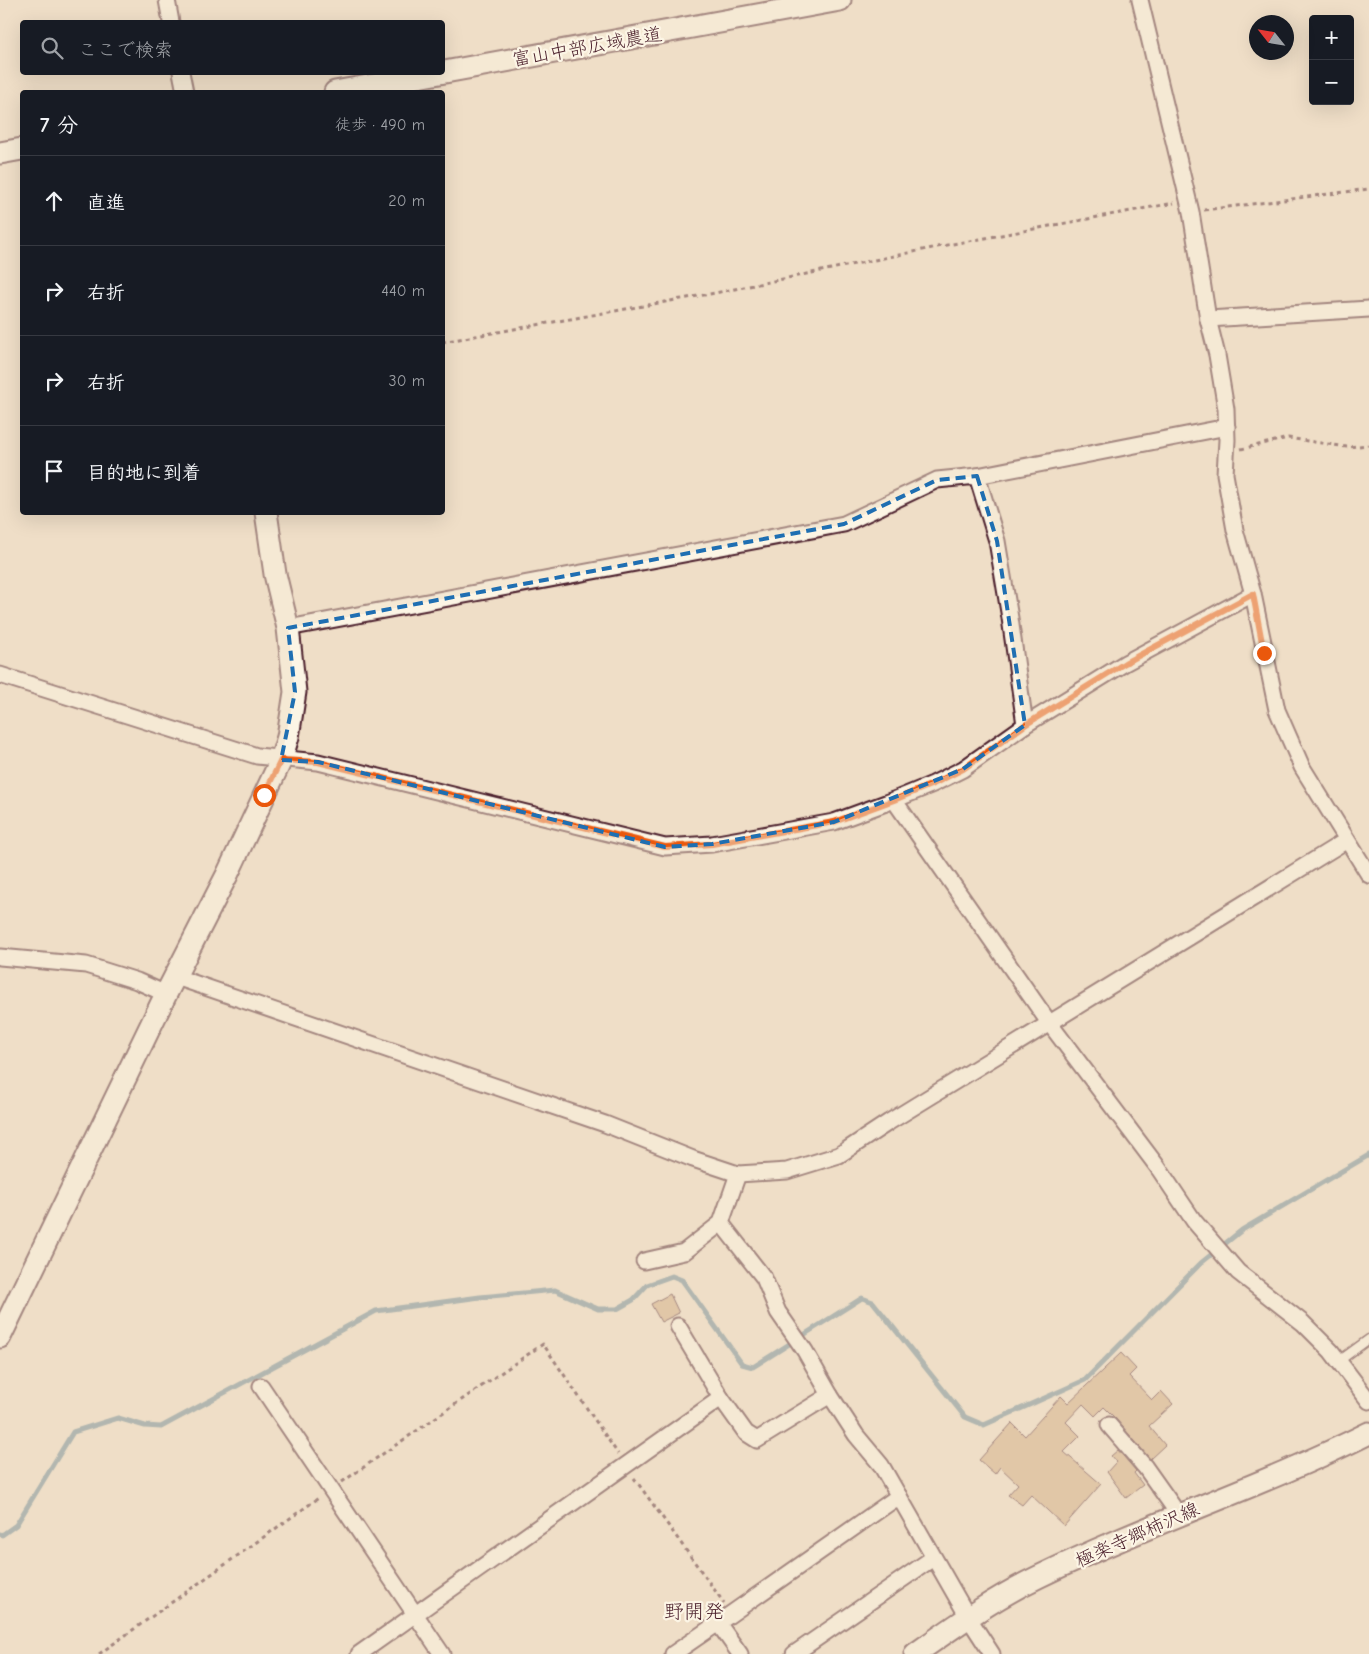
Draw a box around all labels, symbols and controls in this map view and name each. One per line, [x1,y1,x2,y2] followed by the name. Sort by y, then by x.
[1249,15,1294,60] north arrow
[1309,15,1354,105] map controls
[1309,15,1354,60] button: +
[20,20,445,75] search box
[510,23,664,71] street label: 富山中部広域農道
[38,34,66,62] icon: search
[78,39,173,61] text: ここで検索
[1309,60,1354,105] button: −
[40,113,78,137] text: 7 分
[335,116,425,134] text: 徒歩 · 490 m
[40,187,68,215] icon: ahead
[87,192,125,214] text: 直進
[388,192,425,210] text: 20 m
[40,277,68,305] icon: right
[87,282,125,304] text: 右折
[381,282,425,300] text: 440 m
[40,367,68,395] icon: right
[87,372,125,394] text: 右折
[389,372,425,390] text: 30 m
[40,457,68,485] icon: arrive
[87,462,201,484] text: 目的地に到着
[1253,642,1276,665] route end
[253,784,276,807] route start
[1072,1498,1203,1572] street label: 極楽寺郷柿沢線
[664,1600,724,1623] district label: 野開発

